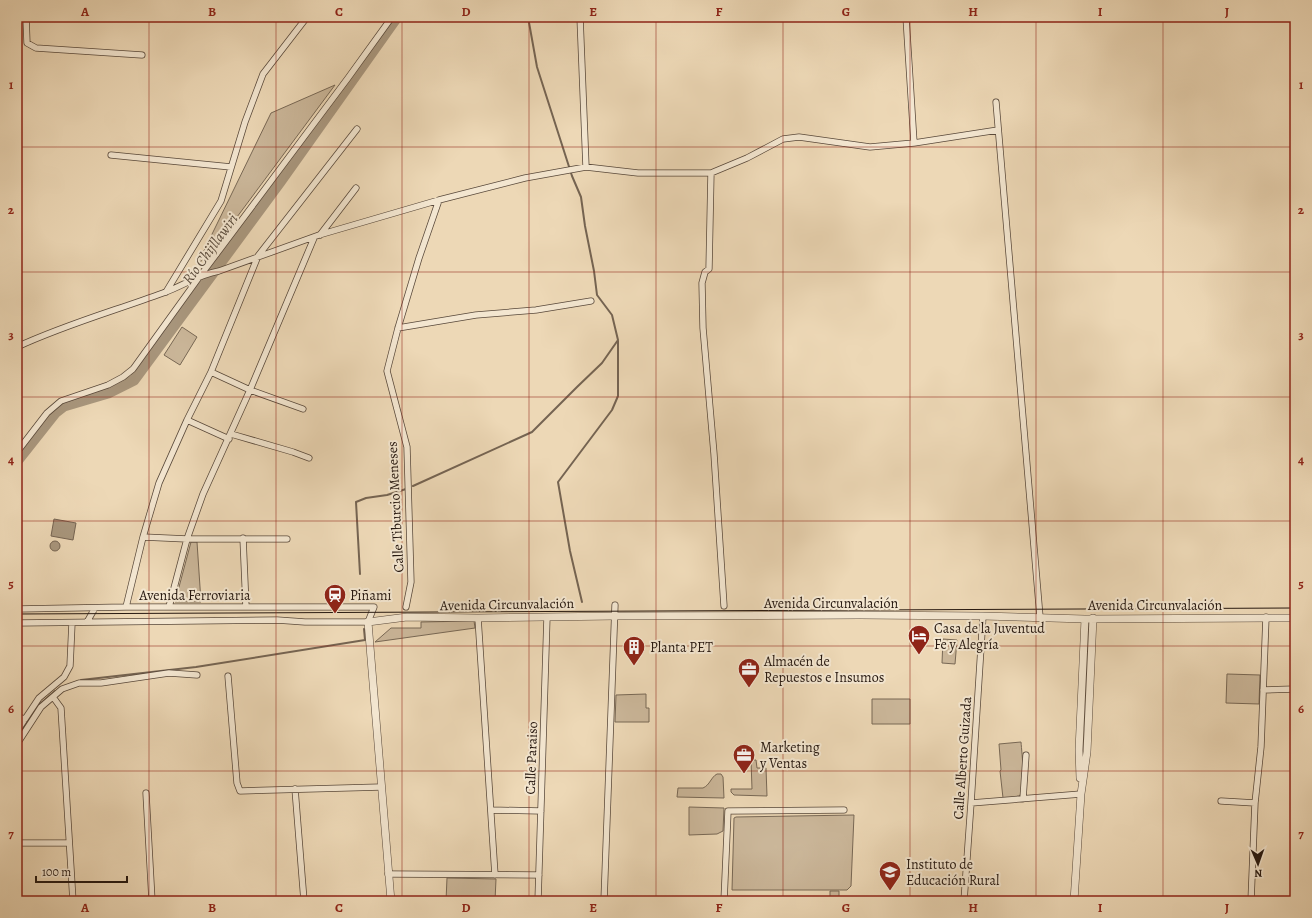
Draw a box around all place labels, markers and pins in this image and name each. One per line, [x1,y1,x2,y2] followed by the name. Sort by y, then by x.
[322,582,348,615] station icon: Piñami
[350,586,392,605] place label: Piñami
[934,619,1045,654] place label: Casa de la Juventud Fe y Alegría
[906,623,932,656] hotel icon: Casa de la Juventud Fe y Alegría
[621,634,647,667] building icon: Planta PET
[650,638,713,657] place label: Planta PET
[763,652,884,687] place label: Almacén de Repuestos e Insumos
[736,656,762,689] office icon: Almacén de Repuestos e Insumos
[759,738,820,773] place label: Marketing y Ventas
[731,742,757,775] office icon: Marketing y Ventas
[906,855,1000,890] place label: Instituto de Educación Rural
[877,859,903,892] school or university icon: Instituto de Educación Rural

